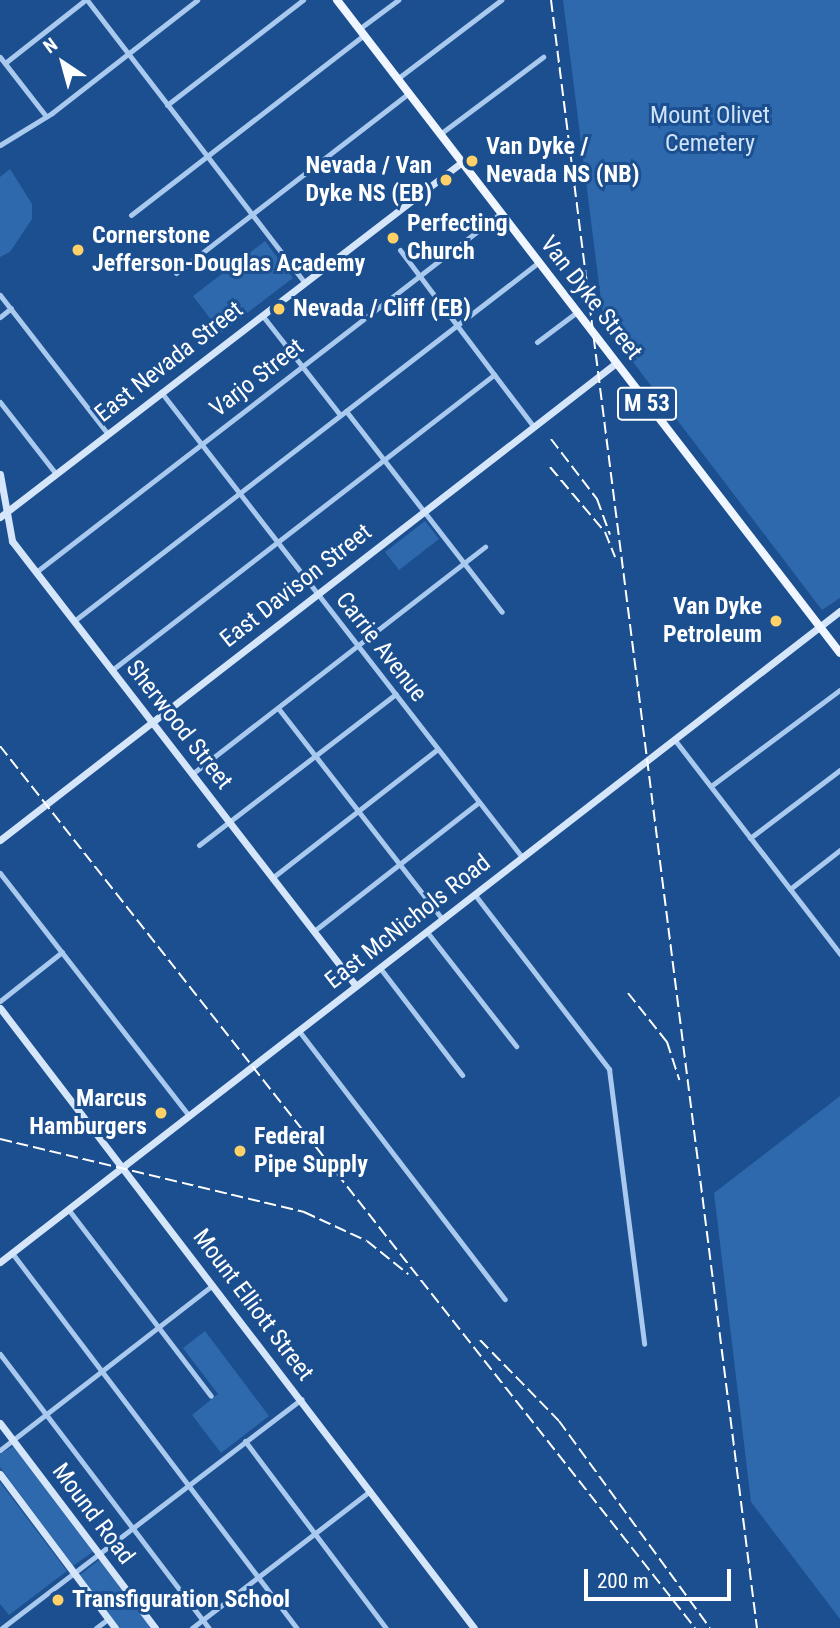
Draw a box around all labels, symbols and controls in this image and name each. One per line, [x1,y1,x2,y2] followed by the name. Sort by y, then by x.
[28,28,98,98] north arrow
[39,33,62,58] text: N
[650,102,770,158] park label: Mount Olivet Cemetery
[486,133,640,189] place label: Van Dyke / Nevada NS (NB)
[305,152,432,208] place label: Nevada / Van Dyke NS (EB)
[464,153,480,169] marker: Van Dyke / Nevada NS (NB)
[438,172,454,188] marker: Nevada / Van Dyke NS (EB)
[407,210,508,266] place label: Perfecting Church
[92,222,365,278] place label: Cornerstone Jefferson-Douglas Academy
[385,230,401,246] marker: Perfecting Church
[534,231,648,365] street label: Van Dyke Street
[70,242,86,258] marker: Cornerstone Jefferson-Douglas Academy
[89,295,249,429] street label: East Nevada Street
[293,295,471,323] place label: Nevada / Cliff (EB)
[271,301,287,317] marker: Nevada / Cliff (EB)
[204,333,310,423] street label: Varjo Street
[616,384,678,424] road number: M 53
[215,518,377,654] street label: East Davison Street
[329,586,433,708] street label: Carrie Avenue
[663,593,762,649] place label: Van Dyke Petroleum
[768,613,784,629] marker: Van Dyke Petroleum
[120,655,238,795] street label: Sherwood Street
[320,849,496,995] street label: East McNichols Road
[29,1085,147,1141] place label: Marcus Hamburgers
[153,1105,169,1121] marker: Marcus Hamburgers
[254,1123,368,1179] place label: Federal Pipe Supply
[232,1143,248,1159] marker: Federal Pipe Supply
[187,1223,319,1387] street label: Mount Elliott Street
[46,1458,140,1570] street label: Mound Road
[588,1554,735,1598] scale bar
[597,1569,649,1593] text: 200 m
[72,1586,290,1614] place label: Transfiguration School
[50,1592,66,1608] marker: Transfiguration School

